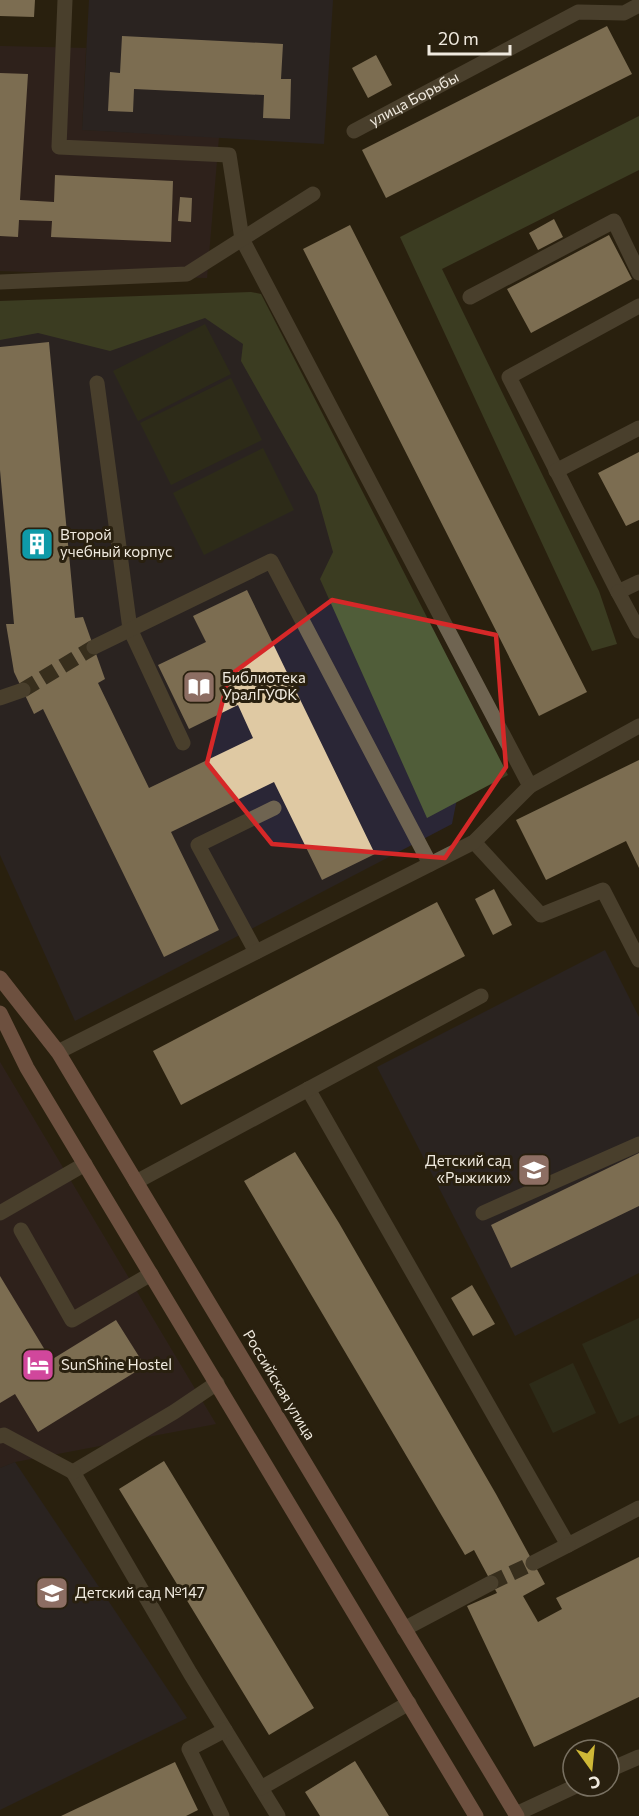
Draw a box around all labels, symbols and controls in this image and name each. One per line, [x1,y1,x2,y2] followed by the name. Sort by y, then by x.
[429,18,510,56] scale bar
[438,27,479,49] text: 20 m
[366,67,461,129] street label: улица Борьбы
[60,525,173,560] place label: Второй учебный корпус
[19,526,55,562] building icon: Второй учебный корпус
[222,668,306,703] place label: Библиотека УралГУФК
[181,669,217,705] library icon: Библиотека УралГУФК
[425,1151,511,1186] place label: Детский сад «Рыжики»
[516,1152,552,1188] school or university icon: Детский сад «Рыжики»
[240,1326,320,1443] street label: Российская улица
[20,1347,56,1383] hotel icon: SunShine Hostel
[61,1355,172,1373] place label: SunShine Hostel
[34,1575,70,1611] school or university icon: Детский сад №147
[75,1583,205,1601] place label: Детский сад №147
[561,1738,621,1798] north arrow
[587,1772,603,1794] text: С

